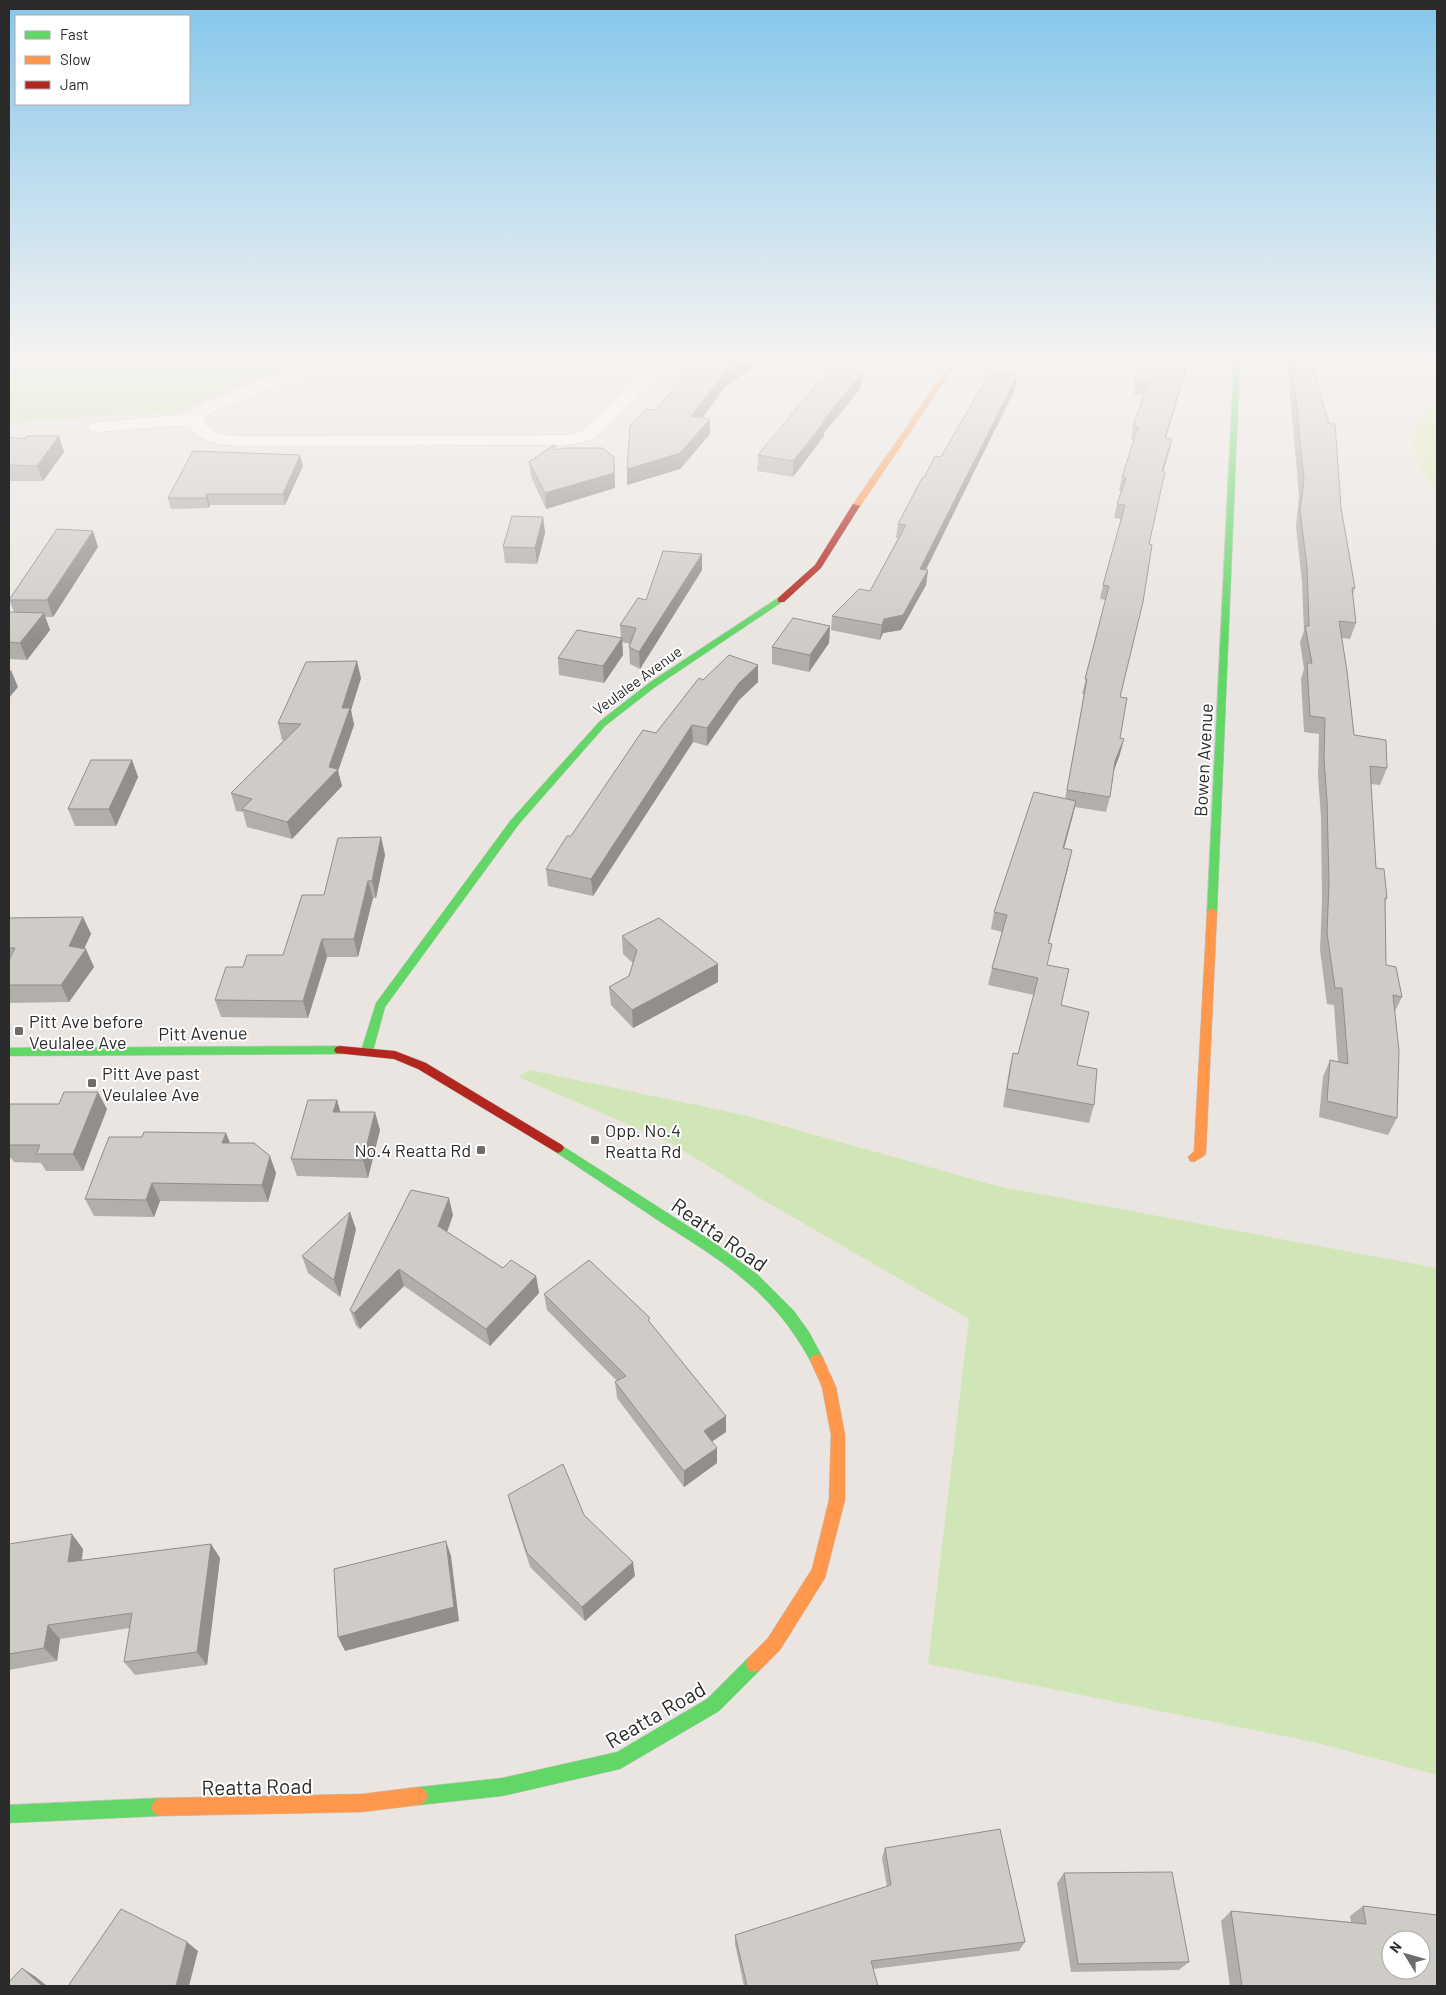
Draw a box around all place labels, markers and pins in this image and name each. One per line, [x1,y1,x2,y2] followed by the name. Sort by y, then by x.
[29,1010,143,1053] place label: Pitt Ave before Veulalee Ave
[13,1025,25,1037] marker: Pitt Ave before Veulalee Ave
[102,1062,200,1105] place label: Pitt Ave past Veulalee Ave
[86,1077,98,1089] marker: Pitt Ave past Veulalee Ave
[605,1119,681,1162] place label: Opp. No.4 Reatta Rd
[589,1134,601,1146] marker: Opp. No.4 Reatta Rd
[354,1139,471,1161] place label: No.4 Reatta Rd
[475,1144,487,1156] marker: No.4 Reatta Rd

